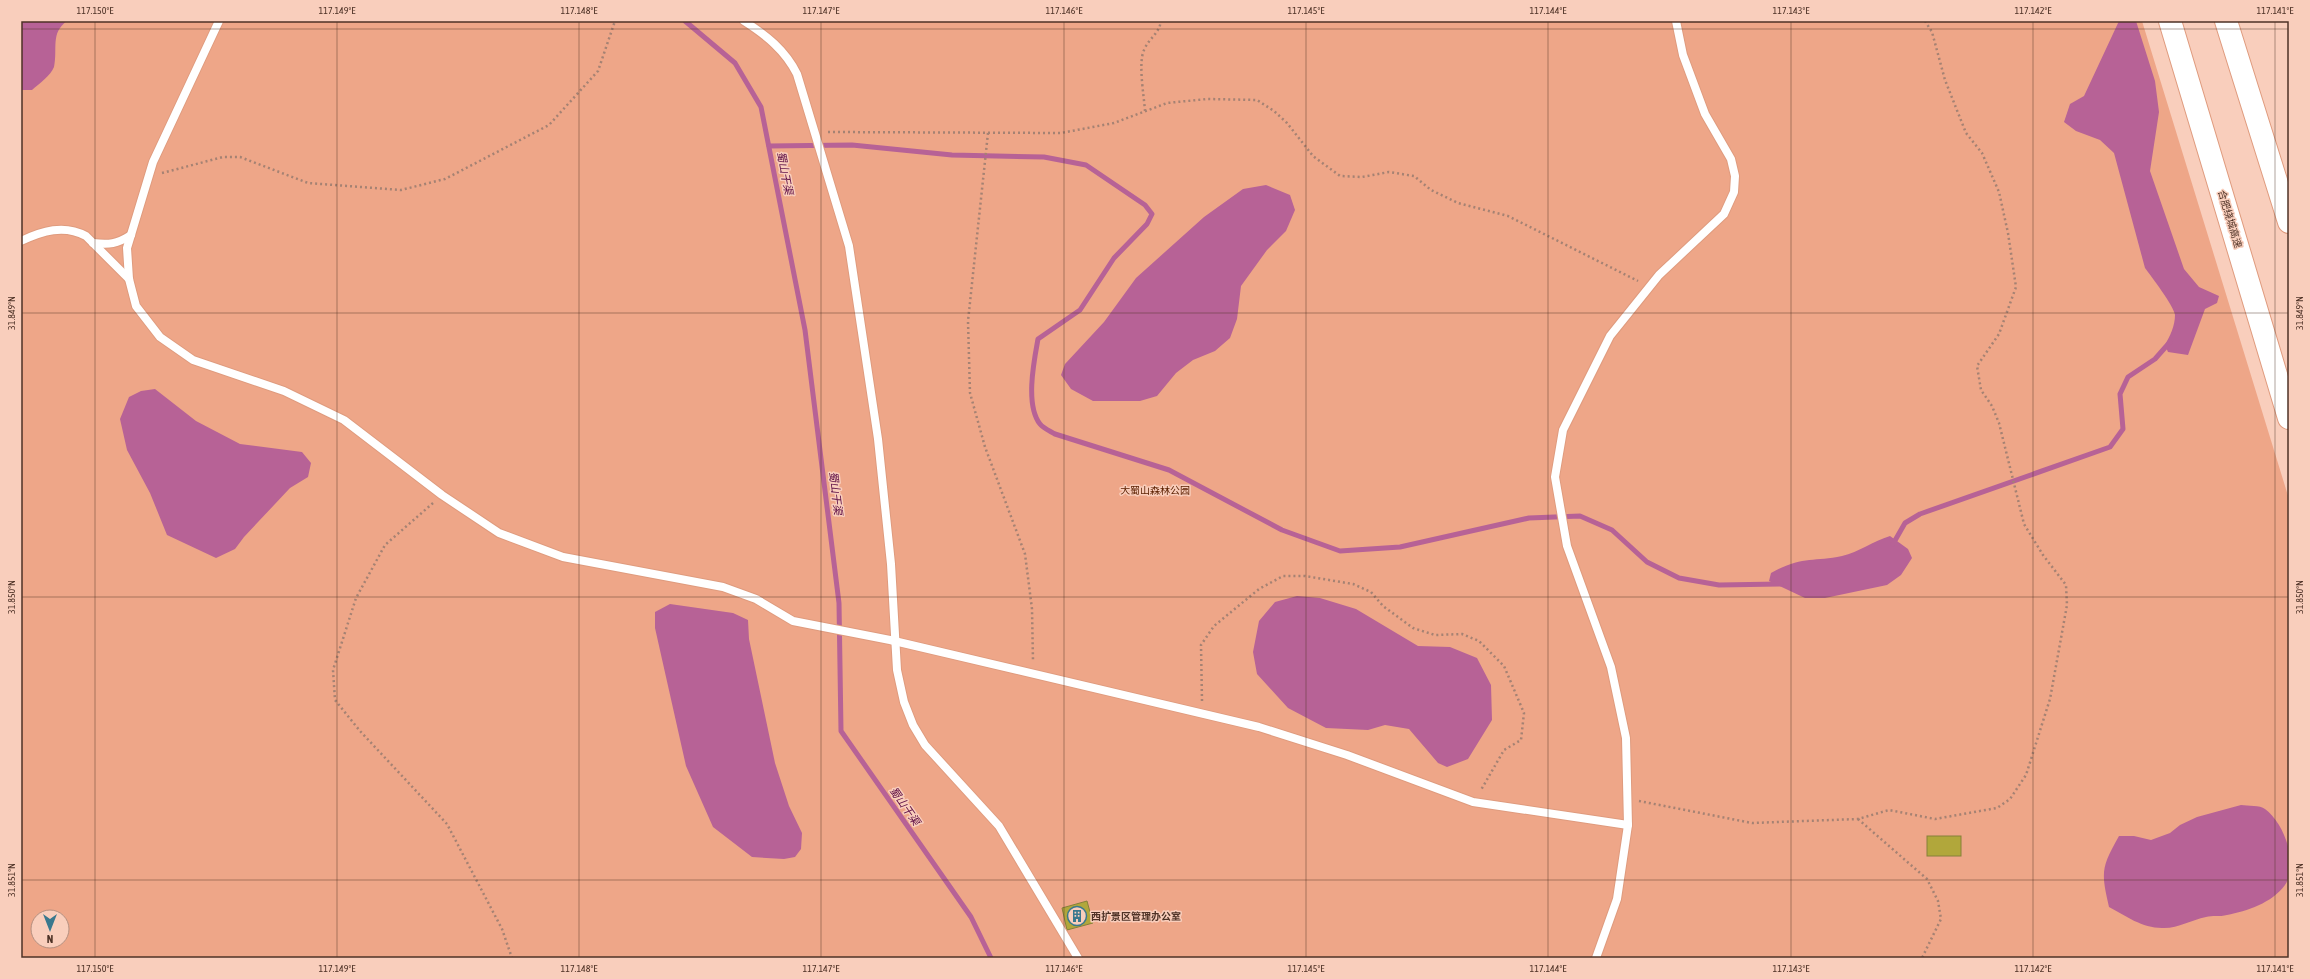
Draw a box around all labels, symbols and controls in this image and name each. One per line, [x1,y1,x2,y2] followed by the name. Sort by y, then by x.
[77,5,114,16] text: 117.150°E
[319,5,356,16] text: 117.149°E
[561,5,598,16] text: 117.148°E
[803,5,840,16] text: 117.147°E
[1046,5,1083,16] text: 117.146°E
[1288,5,1325,16] text: 117.145°E
[1530,5,1567,16] text: 117.144°E
[1773,5,1810,16] text: 117.143°E
[2015,5,2052,16] text: 117.142°E
[2257,5,2294,16] text: 117.141°E
[775,150,795,198] water label: 蜀山干渠
[2216,189,2244,249] street label: 合肥绕城高速
[6,296,17,330] text: 31.849°N
[2294,296,2305,330] text: 31.849°N
[827,470,845,518] water label: 蜀山干渠
[1120,485,1190,496] park label: 大蜀山森林公园
[6,580,17,614] text: 31.850°N
[2294,580,2305,614] text: 31.850°N
[887,785,924,829] water label: 蜀山干渠
[6,863,17,897] text: 31.851°N
[2294,863,2305,897] text: 31.851°N
[1066,905,1088,927] building icon: 西扩景区管理办公室
[30,909,70,949] north arrow
[1091,910,1181,922] place label: 西扩景区管理办公室
[47,933,53,945] text: N
[77,963,114,974] text: 117.150°E
[319,963,356,974] text: 117.149°E
[561,963,598,974] text: 117.148°E
[803,963,840,974] text: 117.147°E
[1046,963,1083,974] text: 117.146°E
[1288,963,1325,974] text: 117.145°E
[1530,963,1567,974] text: 117.144°E
[1773,963,1810,974] text: 117.143°E
[2015,963,2052,974] text: 117.142°E
[2257,963,2294,974] text: 117.141°E

